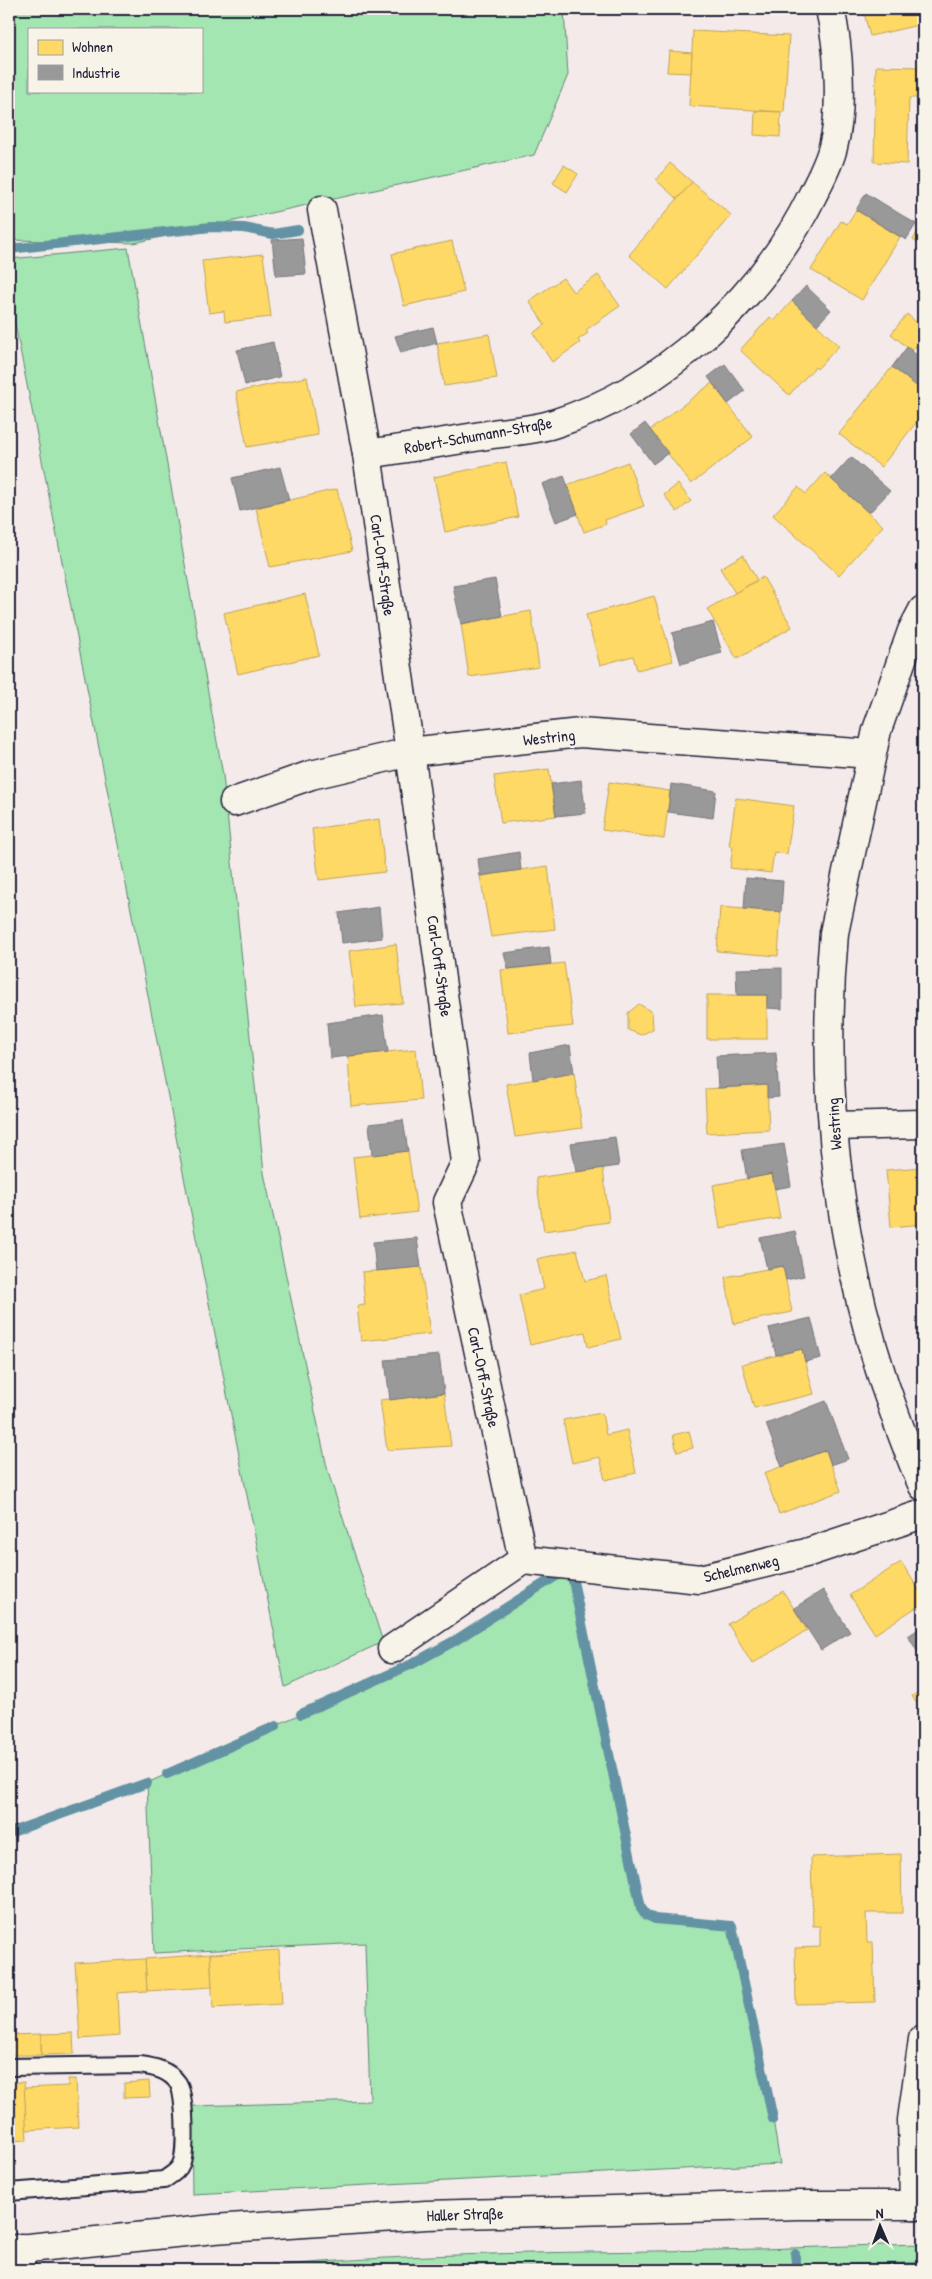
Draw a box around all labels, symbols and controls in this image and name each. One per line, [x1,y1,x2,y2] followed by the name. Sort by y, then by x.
[28,28,202,92] legend
[72,36,113,57] text: Wohnen
[72,62,120,83] text: Industrie
[402,411,554,459] street label: Robert-Schumann-Straße
[365,513,401,618] street label: Carl-Orff-Straße
[522,723,576,751] street label: Westring
[422,914,458,1019] street label: Carl-Orff-Straße
[821,1097,847,1151] street label: Westring
[463,1325,505,1430] street label: Carl-Orff-Straße
[701,1549,781,1587] street label: Schelmenweg
[426,2202,504,2226] street label: Haller Straße
[854,2202,904,2252] north arrow
[875,2203,884,2222] text: N

